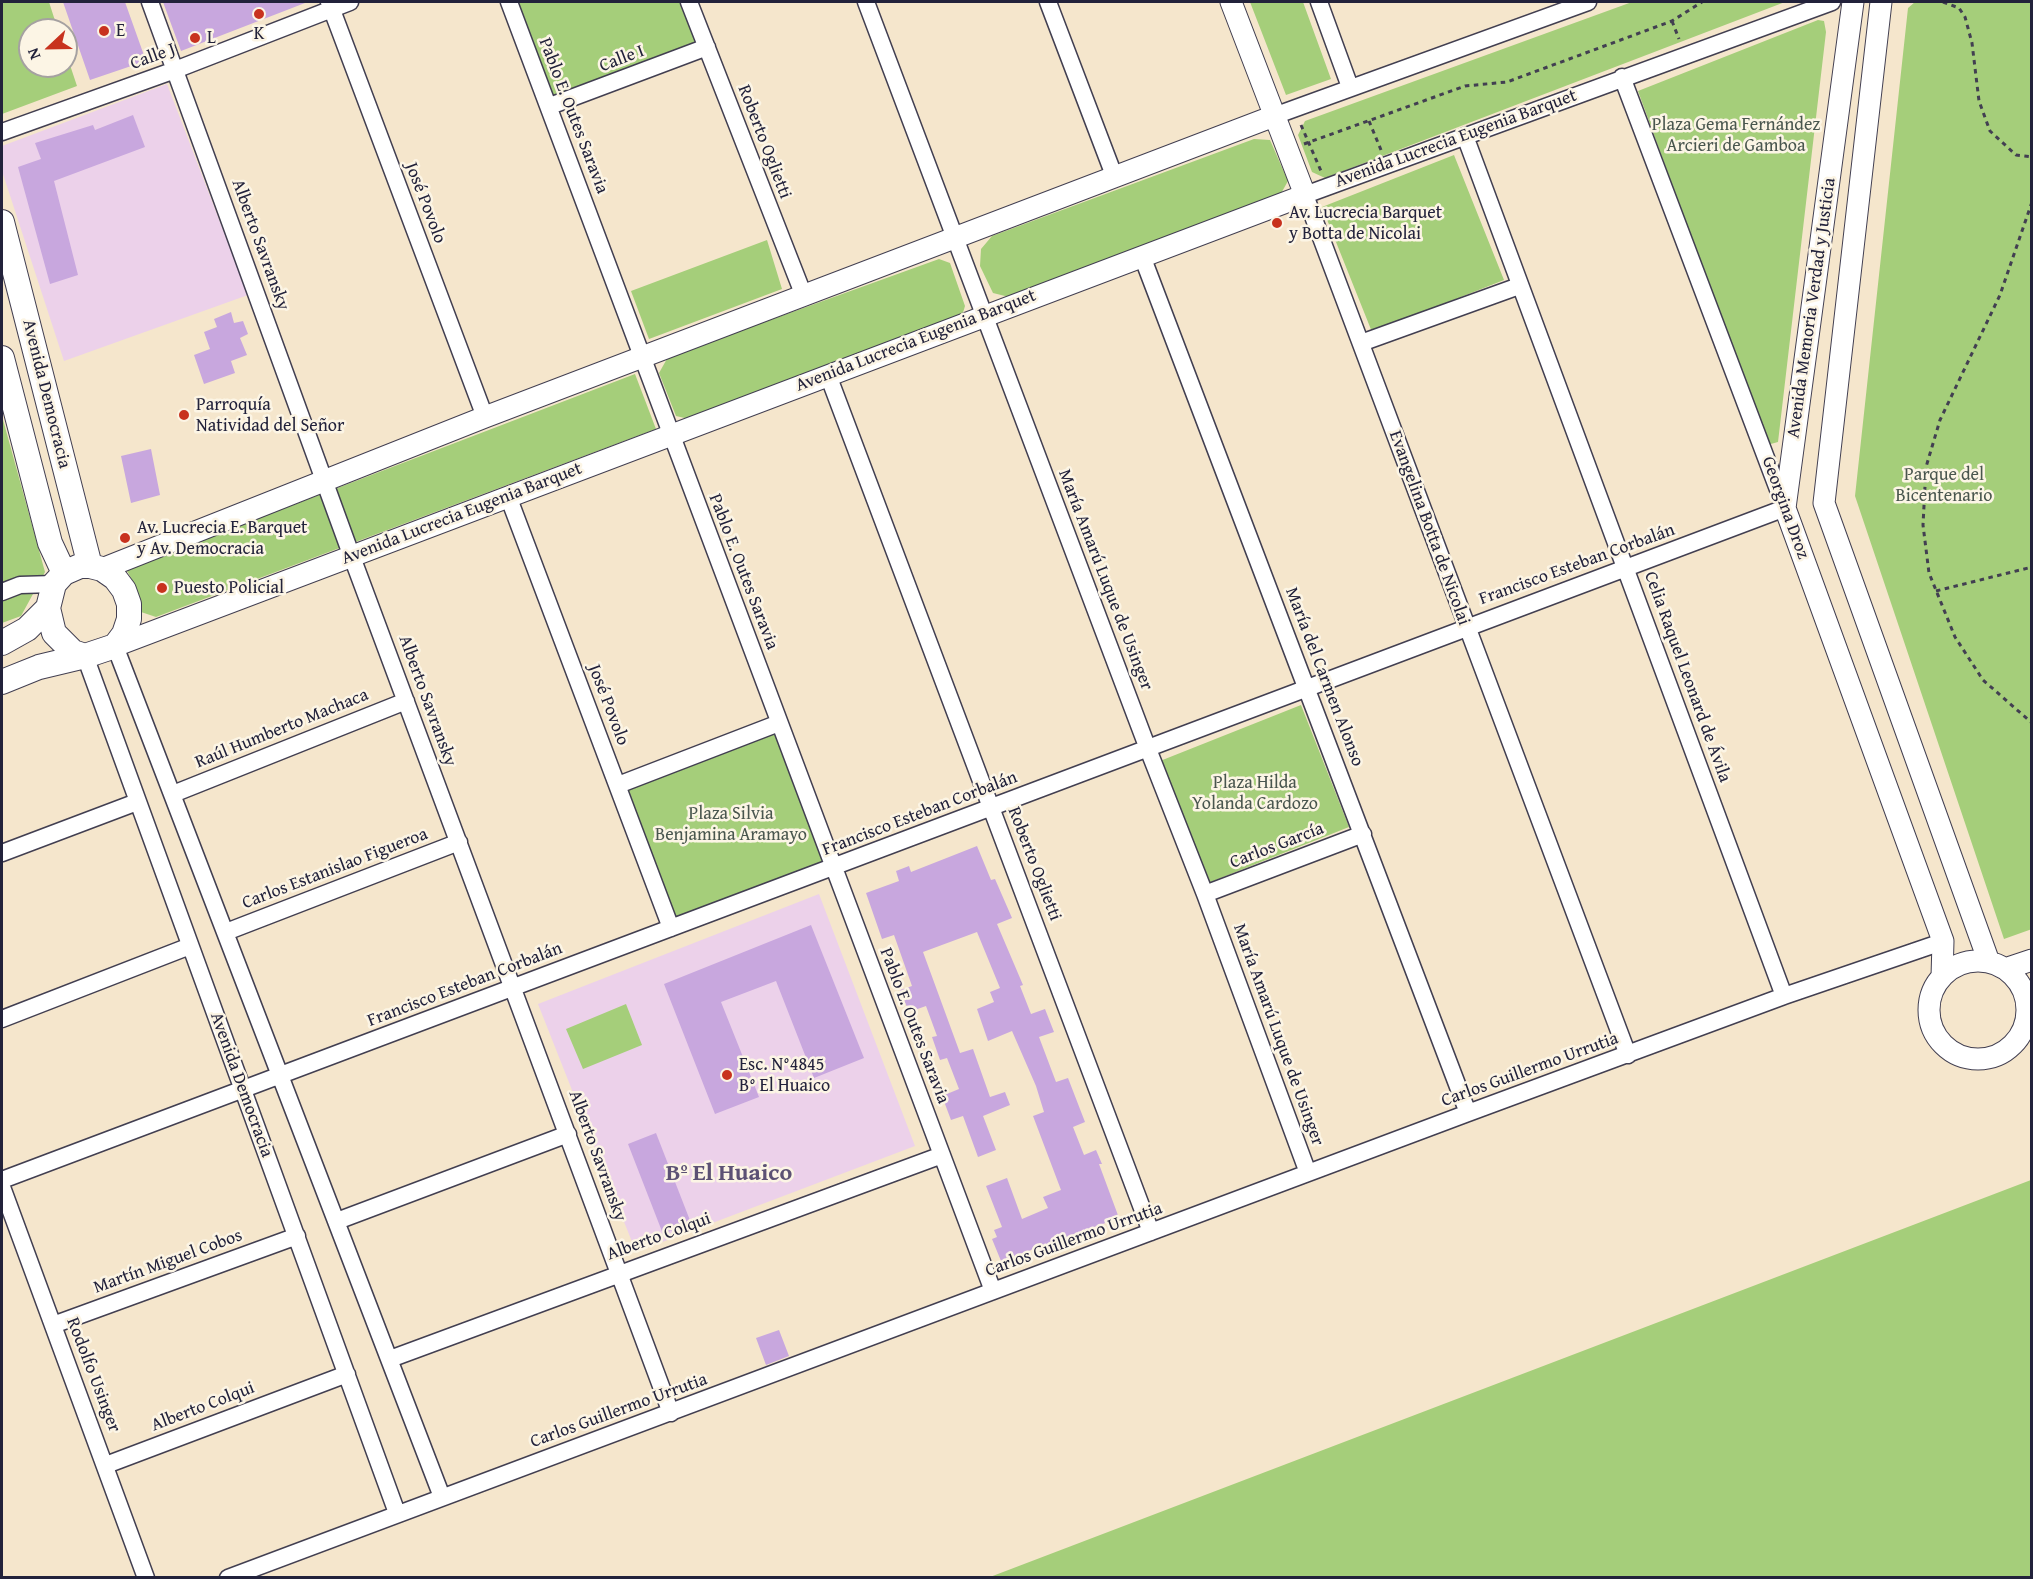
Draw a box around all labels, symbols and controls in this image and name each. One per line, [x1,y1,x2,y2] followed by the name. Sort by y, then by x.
[252,7,266,21] marker: K
[18,18,78,78] north arrow
[116,20,125,42] place label: E
[254,23,264,45] place label: K
[97,24,111,38] marker: E
[207,27,216,49] place label: L
[188,31,202,45] marker: L
[533,35,613,197] street label: Pablo E. Outes Saravia
[127,39,179,75] street label: Calle J
[596,41,648,77] street label: Calle I
[20,45,46,63] text: N
[732,82,796,202] street label: Roberto Oglietti
[1332,85,1580,193] street label: Avenida Lucrecia Eugenia Barquet
[1652,114,1820,156] park label: Plaza Gema Fernández Arcieri de Gamboa
[400,159,450,247] street label: José Povolo
[1783,176,1841,440] street label: Avenida Memoria Verdad y Justicia
[226,177,294,313] street label: Alberto Savransky
[1289,202,1442,244] place label: Av. Lucrecia Barquet y Botta de Nicolai
[1270,216,1284,230] marker: Av. Lucrecia Barquet y Botta de Nicolai
[793,285,1039,397] street label: Avenida Lucrecia Eugenia Barquet
[17,317,75,471] street label: Avenida Democracia
[196,394,344,436] place label: Parroquía Natividad del Señor
[177,408,191,422] marker: Parroquía Natividad del Señor
[1384,428,1474,628] street label: Evangelina Botta de Nicolai
[1756,454,1814,562] street label: Georgina Droz
[339,458,585,570] street label: Avenida Lucrecia Eugenia Barquet
[1896,464,1992,506] park label: Parque del Bicentenario
[1053,467,1157,693] street label: María Amarú Luque de Usinger
[703,491,783,653] street label: Pablo E. Outes Saravia
[137,517,307,560] place label: Av. Lucrecia E. Barquet y Av. Democracia
[1476,519,1678,611] street label: Francisco Esteban Corbalán
[118,531,132,545] marker: Av. Lucrecia E. Barquet y Av. Democracia
[1639,569,1735,785] street label: Celia Raquel Leonard de Ávila
[174,577,284,599] place label: Puesto Policial
[155,581,169,595] marker: Puesto Policial
[1280,585,1368,769] street label: María del Carmen Alonso
[393,633,461,769] street label: Alberto Savransky
[583,661,633,749] street label: José Povolo
[192,684,372,774] street label: Raúl Humberto Machaca
[820,767,1020,861] street label: Francisco Esteban Corbalán
[1192,772,1318,814] park label: Plaza Hilda Yolanda Cardozo
[655,803,807,846] park label: Plaza Silvia Benjamina Aramayo
[1002,804,1066,924] street label: Roberto Oglietti
[1227,818,1327,874] street label: Carlos García
[239,824,431,914] street label: Carlos Estanislao Figueroa
[1228,921,1328,1149] street label: María Amarú Luque de Usinger
[365,938,565,1032] street label: Francisco Esteban Corbalán
[874,945,954,1107] street label: Pablo E. Outes Saravia
[205,1010,277,1160] street label: Avenida Democracia
[1439,1028,1621,1112] street label: Carlos Guillermo Urrutia
[739,1054,830,1096] place label: Esc. N°4845 B° El Huaico
[720,1068,734,1082] marker: Esc. N°4845 B° El Huaico
[563,1088,631,1224] street label: Alberto Savransky
[666,1160,792,1188] district label: Bº El Huaico
[983,1198,1165,1282] street label: Carlos Guillermo Urrutia
[604,1208,714,1266] street label: Alberto Colqui
[91,1225,245,1299] street label: Martín Miguel Cobos
[61,1315,125,1435] street label: Rodolfo Usinger
[528,1369,710,1453] street label: Carlos Guillermo Urrutia
[148,1377,258,1437] street label: Alberto Colqui

